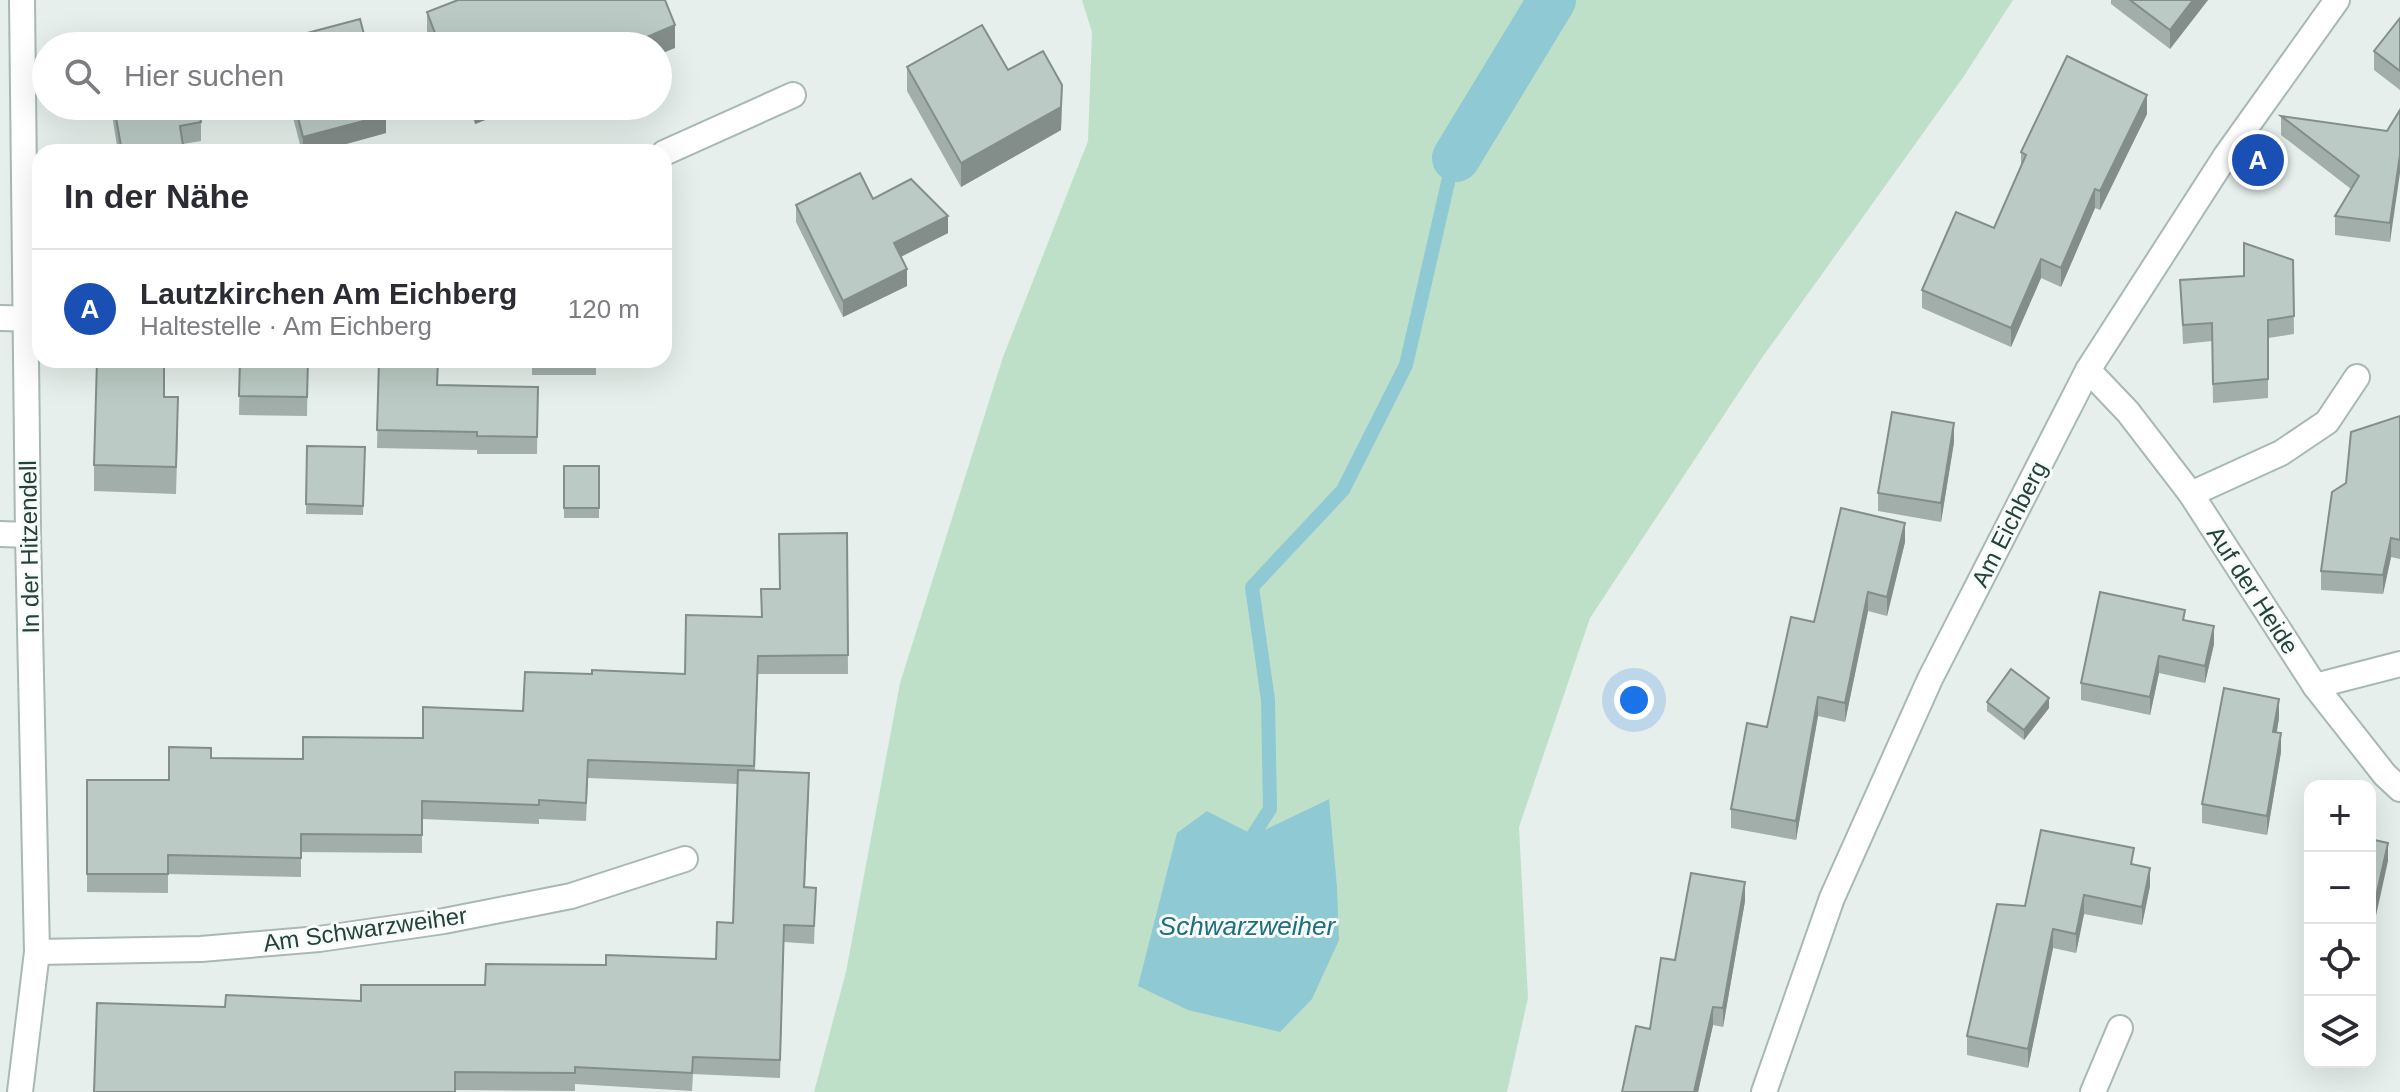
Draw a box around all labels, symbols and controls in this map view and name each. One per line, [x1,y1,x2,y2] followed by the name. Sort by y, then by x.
[32,32,672,120] search box
[60,54,104,98] icon: search
[124,59,284,92] text: Hier suchen
[2232,130,2284,190] pin: A
[64,177,249,215] text: In der Nähe
[140,277,517,310] text: Lautzkirchen Am Eichberg
[81,294,99,324] text: A
[568,294,640,324] text: 120 m
[140,311,432,341] text: Haltestelle · Am Eichberg
[1966,457,2052,591] street label: Am Eichberg
[14,460,44,634] street label: In der Hitzendell
[2202,521,2304,659] street label: Auf der Heide
[1614,680,1654,720] your location
[2304,780,2376,1068] map controls
[2304,780,2376,852] button: +
[2304,852,2376,924] button: −
[261,901,469,957] street label: Am Schwarzweiher
[1159,911,1336,941] water label: Schwarzweiher
[2304,924,2376,996] button: locate
[2304,996,2376,1068] button: layers

